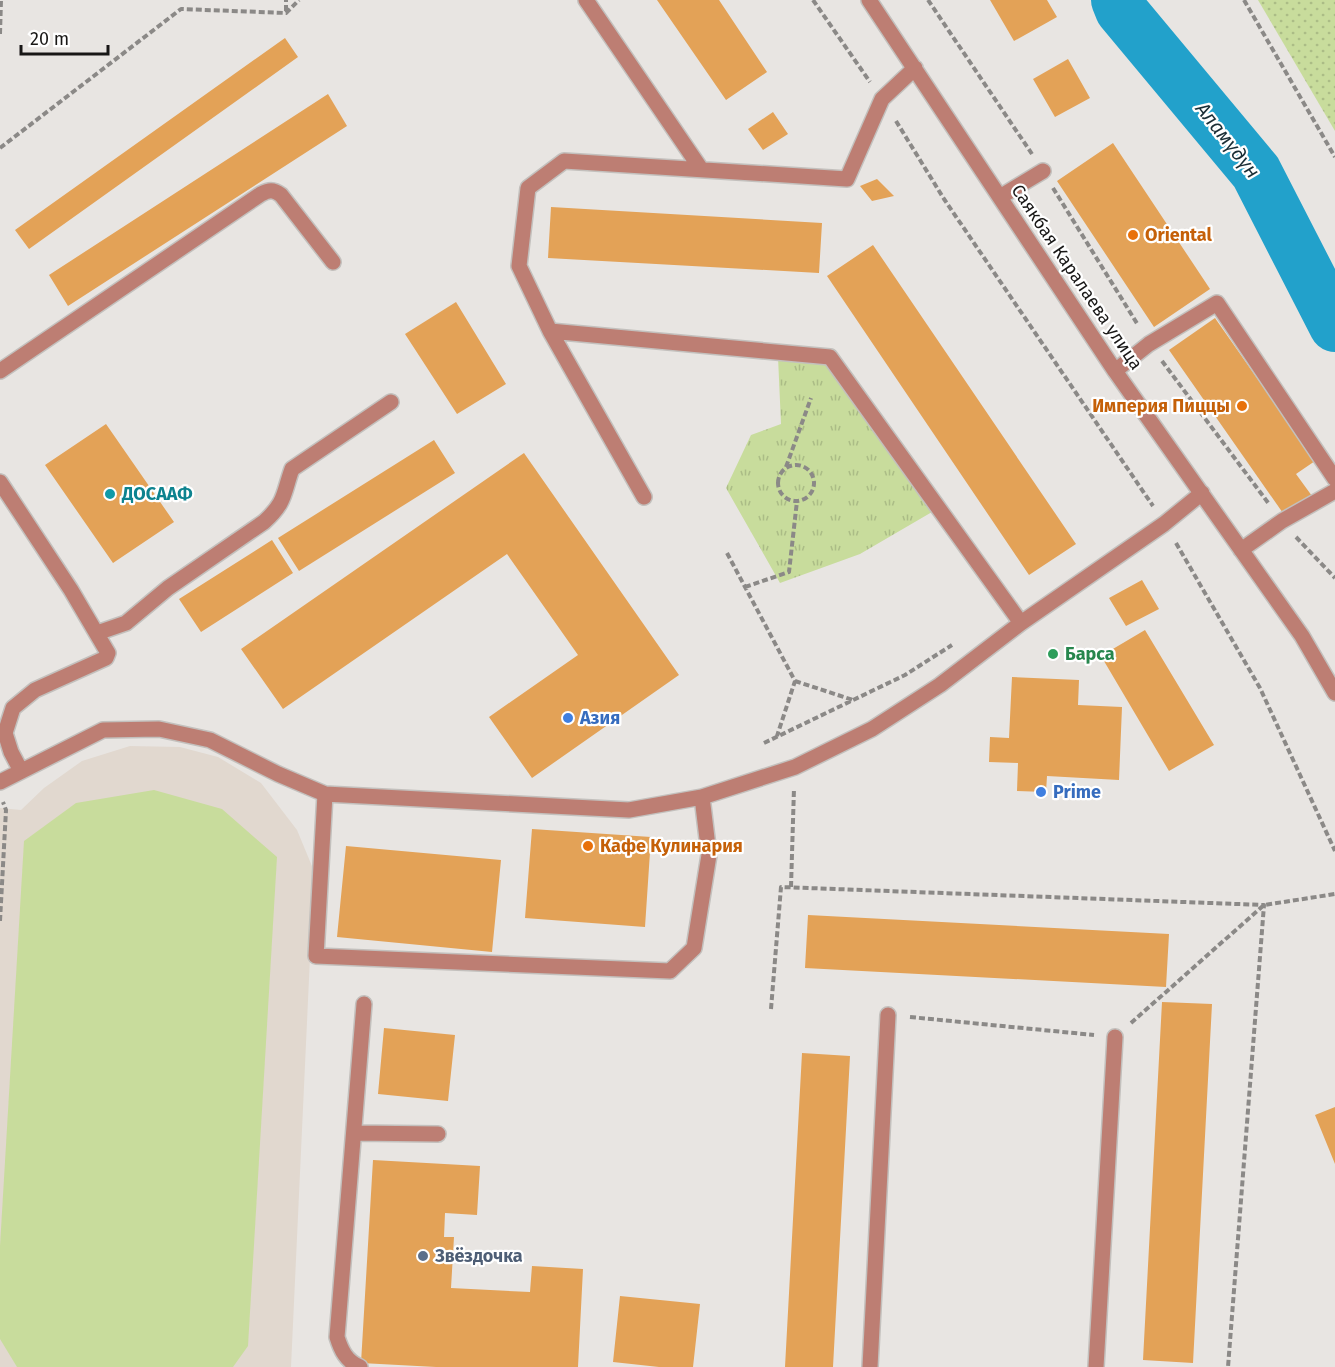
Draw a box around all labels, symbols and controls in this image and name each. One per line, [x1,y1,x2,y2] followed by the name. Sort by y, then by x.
[21,18,108,56] scale bar
[30,28,69,50] text: 20 m
[1190,96,1265,183] water label: Аламүдүн
[1007,180,1147,374] street label: Саякбая Каралаева улица
[1145,224,1212,246] place label: Oriental
[1126,228,1140,242] marker: Oriental
[1092,395,1230,417] place label: Империя Пиццы
[1235,399,1249,413] marker: Империя Пиццы
[121,483,193,505] place label: ДОСААФ
[103,487,117,501] marker: ДОСААФ
[1065,643,1115,665] place label: Барса
[1046,647,1060,661] marker: Барса
[579,707,620,729] place label: Азия
[561,711,575,725] marker: Азия
[1053,781,1101,803] place label: Prime
[1034,785,1048,799] marker: Prime
[600,835,743,857] place label: Кафе Кулинария
[581,839,595,853] marker: Кафе Кулинария
[434,1245,523,1267] place label: Звёздочка
[416,1249,430,1263] marker: Звёздочка

